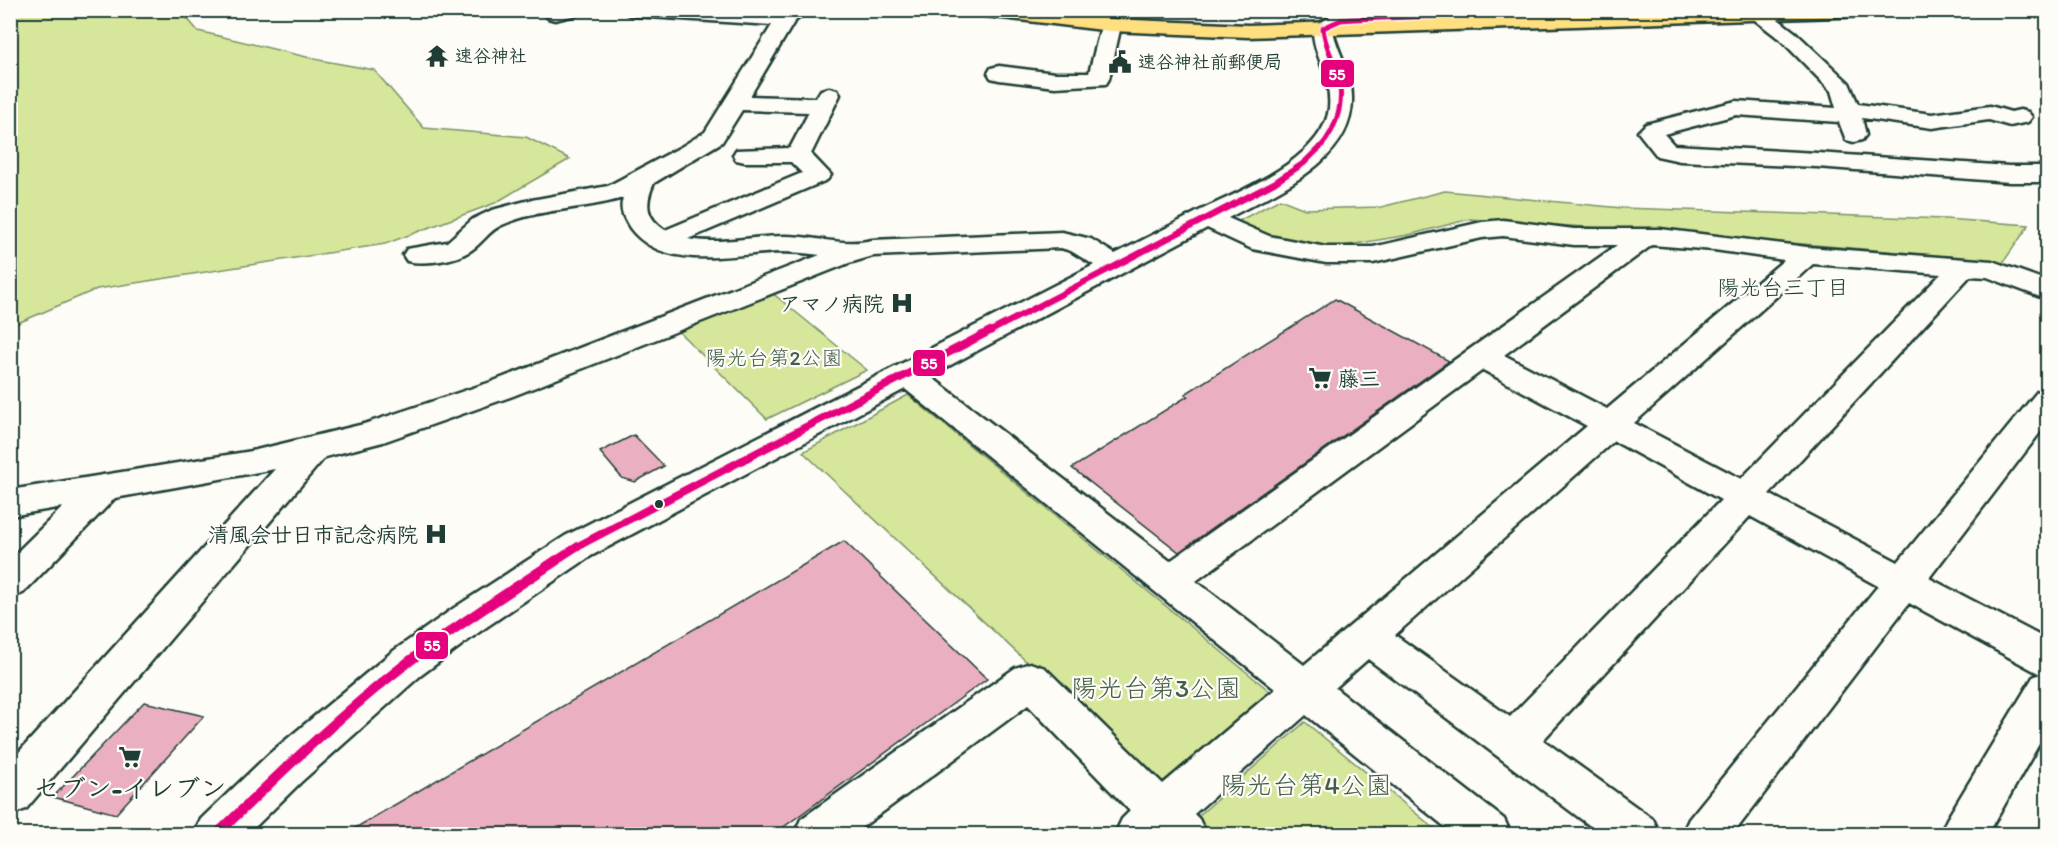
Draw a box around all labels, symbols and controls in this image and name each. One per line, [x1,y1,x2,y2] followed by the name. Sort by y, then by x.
[424,43,450,69] temple icon: 速谷神社
[455,45,527,67] place label: 速谷神社
[1107,49,1133,75] public building icon: 速谷神社前郵便局
[1138,51,1282,73] place label: 速谷神社前郵便局
[1320,59,1355,88] line badge: 55
[1329,65,1346,84] text: 55
[1717,274,1849,301] district label: 陽光台三丁目
[889,290,915,316] hospital icon: アマノ病院
[779,291,884,316] place label: アマノ病院
[705,345,843,370] park label: 陽光台第2公園
[912,349,946,377] line badge: 55
[921,354,938,373] text: 55
[1307,365,1333,391] supermarket icon: 藤三
[1338,366,1380,391] place label: 藤三
[653,498,665,510] unlabelled marker
[423,521,449,547] hospital icon: 清風会廿日市記念病院
[208,522,418,547] place label: 清風会廿日市記念病院
[415,631,449,660] line badge: 55
[424,636,441,655] text: 55
[1071,672,1241,704] park label: 陽光台第3公園
[117,744,143,770] supermarket icon: セブン-イレブン
[1220,769,1392,801] park label: 陽光台第4公園
[34,772,226,804] place label: セブン-イレブン

